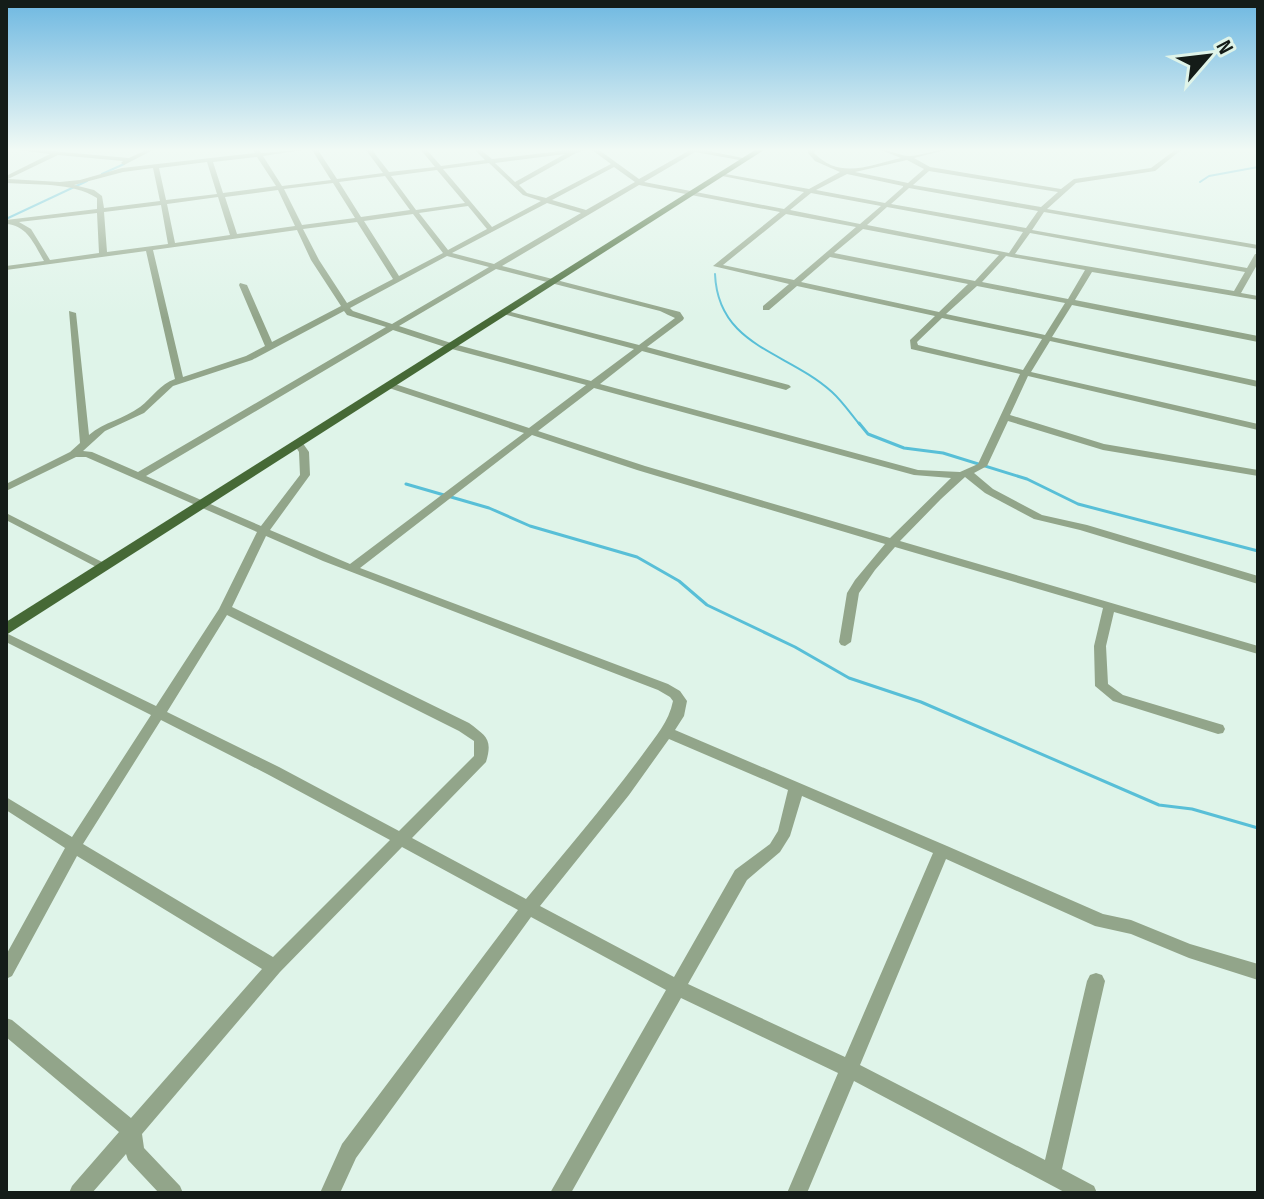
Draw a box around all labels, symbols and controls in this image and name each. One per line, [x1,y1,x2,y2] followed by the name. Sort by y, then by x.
[1168,16,1248,96] north arrow
[1210,36,1239,59] text: N

